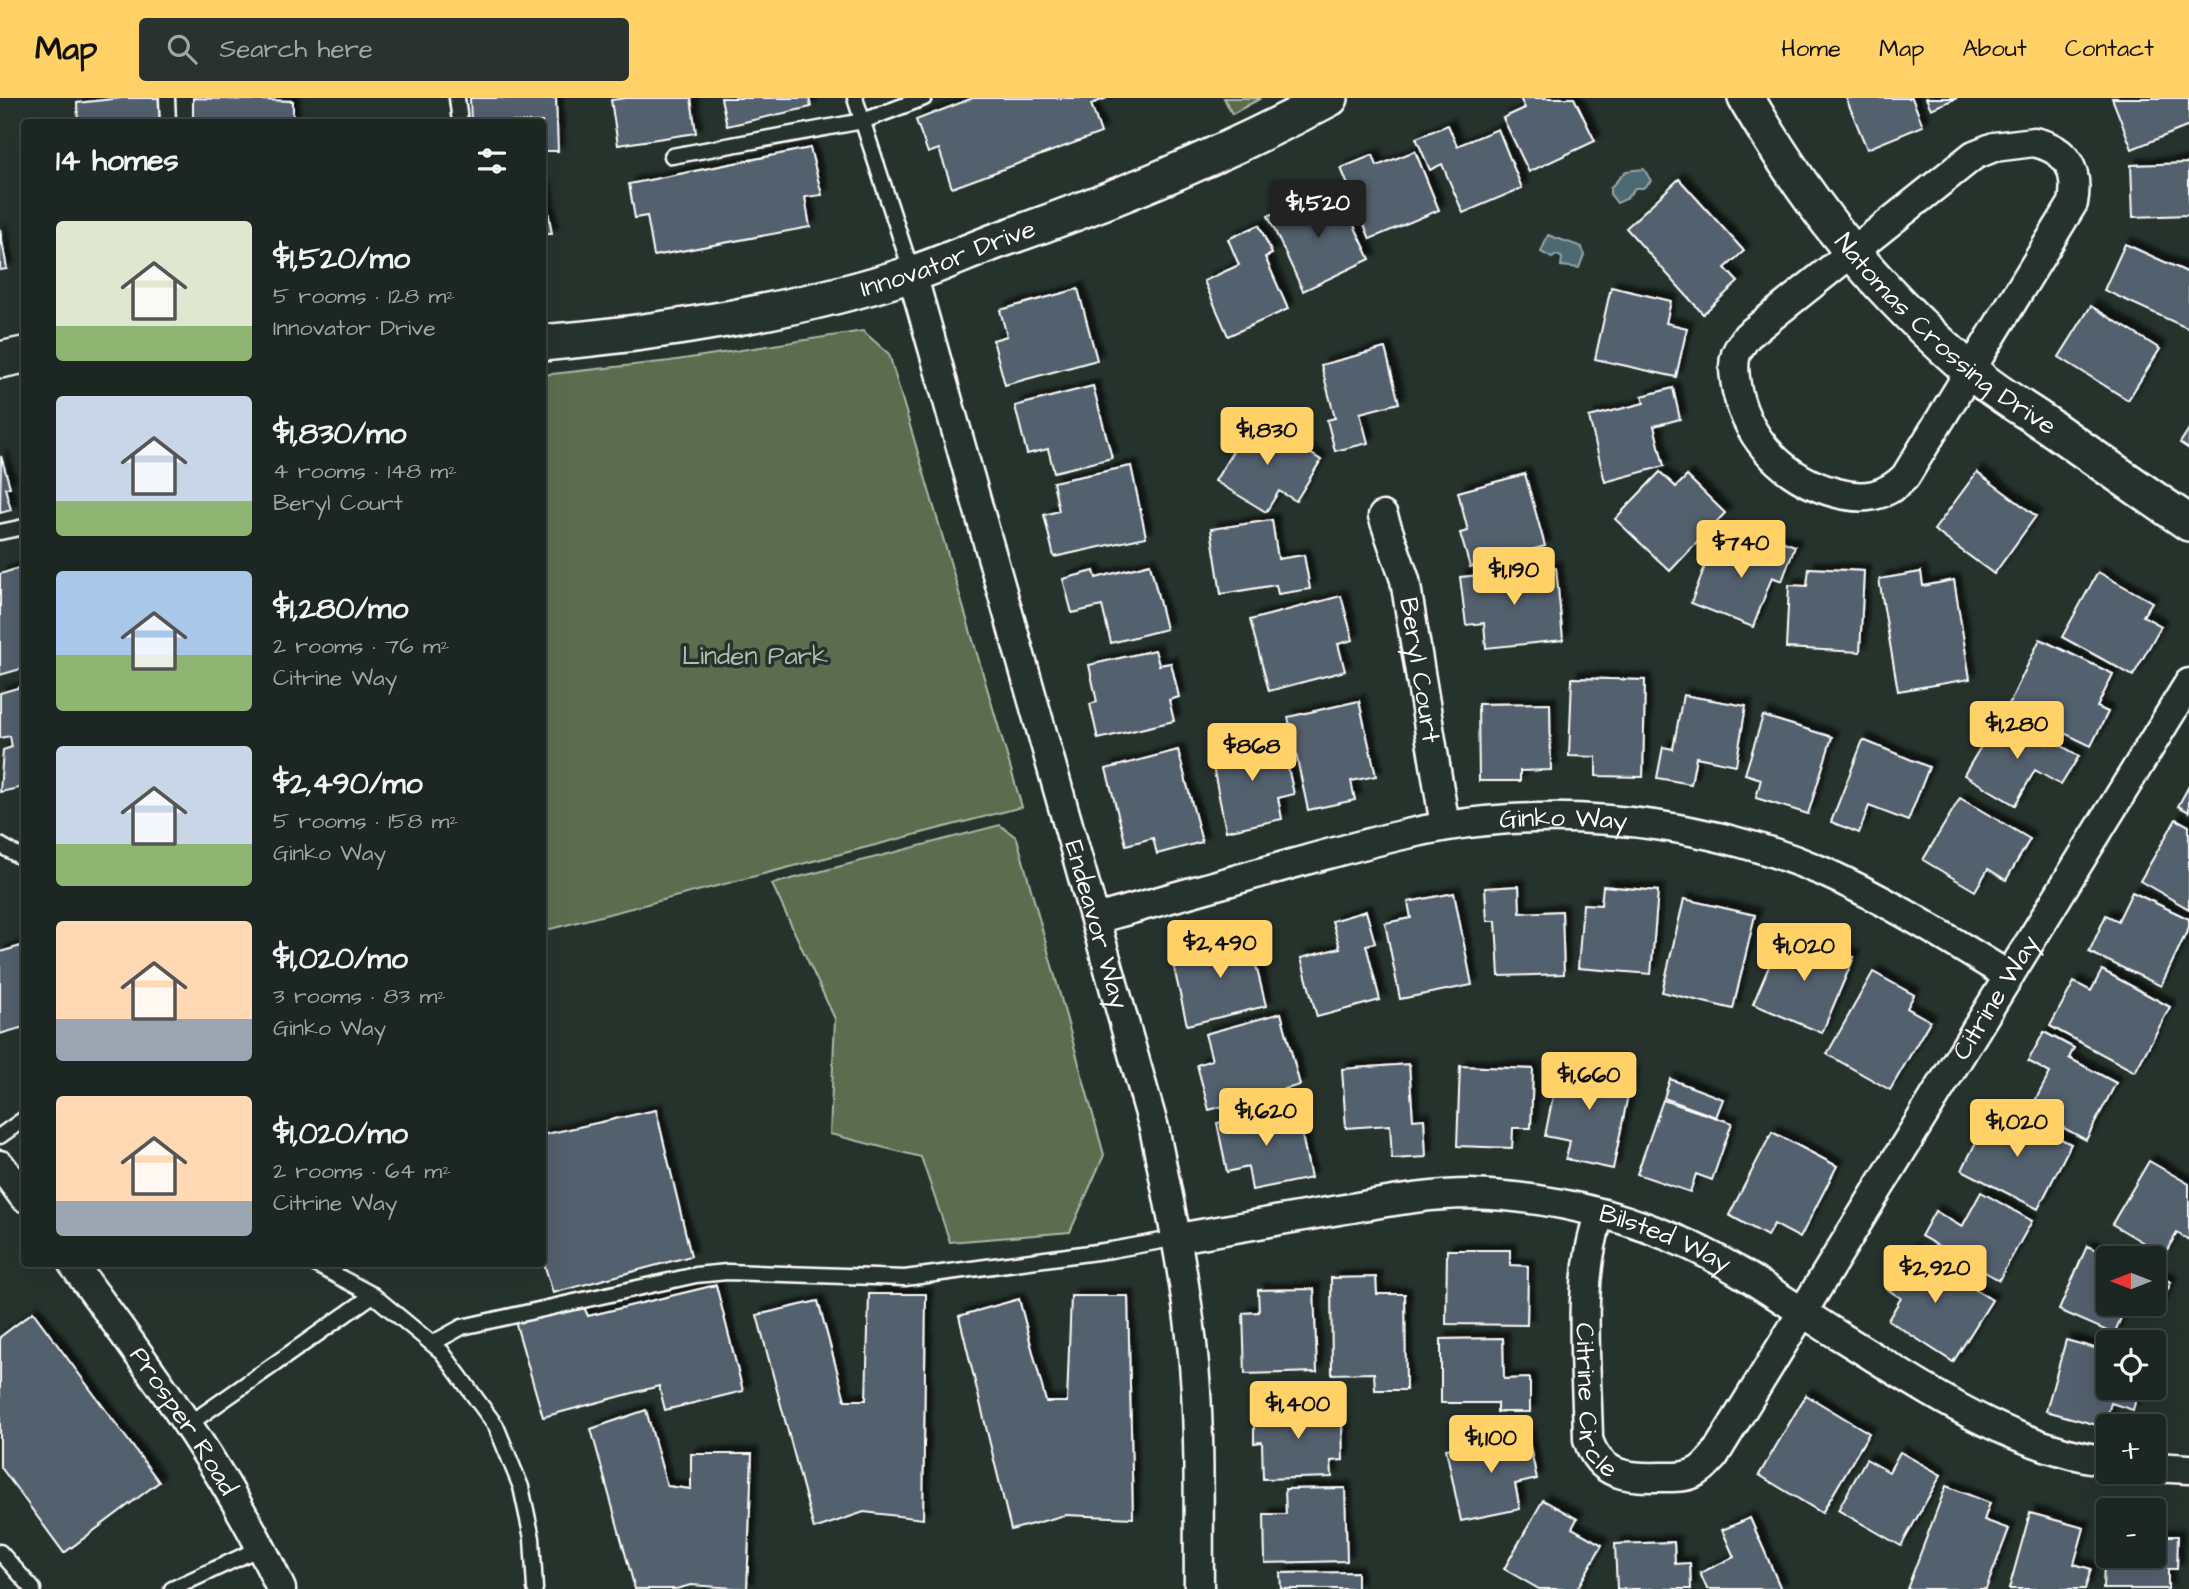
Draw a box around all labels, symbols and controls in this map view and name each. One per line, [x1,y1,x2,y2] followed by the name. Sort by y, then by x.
[139,18,629,81] search box
[35,26,97,72] text: Map
[163,30,201,68] icon: search
[219,31,373,67] text: Search here
[1781,32,1841,66] text: Home
[1879,32,1924,66] text: Map
[1962,32,2027,66] text: About
[2065,32,2154,66] text: Contact
[56,140,179,182] text: 14 homes
[473,142,511,180] icon: filters
[1261,180,1375,240] pin: $1,520
[1286,187,1350,219] text: $1,520
[856,211,1040,306] street label: Innovator Drive
[1826,225,2064,444] street label: Natomas Crossing Drive
[273,238,410,280] text: $1,520/mo
[112,249,196,333] icon: home
[273,280,455,312] text: 5 rooms · 128 m²
[273,312,436,344] text: Innovator Drive
[1210,408,1324,467] pin: $1,830
[273,413,406,455] text: $1,830/mo
[1237,414,1297,446] text: $1,830
[112,424,196,508] icon: home
[273,455,457,487] text: 4 rooms · 148 m²
[273,487,403,519] text: Beryl Court
[1700,520,1782,580] pin: $740
[1712,527,1770,559] text: $740
[1457,547,1571,607] pin: $1,190
[1489,554,1539,586] text: $1,190
[273,588,408,630] text: $1,280/mo
[1390,595,1449,746] street label: Beryl Court
[112,599,196,683] icon: home
[273,630,449,662] text: 2 rooms · 76 m²
[682,638,828,674] park label: Linden Park
[273,662,397,694] text: Citrine Way
[1960,702,2074,761] pin: $1,280
[1986,708,2048,740] text: $1,280
[1211,724,1293,783] pin: $868
[1223,730,1281,762] text: $868
[273,763,423,805] text: $2,490/mo
[112,774,196,858] icon: home
[1498,800,1629,841] street label: Ginko Way
[273,805,458,837] text: 5 rooms · 158 m²
[1055,836,1137,1014] street label: Endeavor Way
[273,837,386,869] text: Ginko Way
[1163,920,1277,980] pin: $2,490
[1747,924,1861,983] pin: $1,020
[1183,927,1257,959] text: $2,490
[1944,928,2050,1067] street label: Citrine Way
[1773,930,1835,962] text: $1,020
[273,938,408,980] text: $1,020/mo
[112,949,196,1033] icon: home
[273,980,446,1012] text: 3 rooms · 83 m²
[273,1012,386,1044] text: Ginko Way
[1532,1052,1646,1112] pin: $1,660
[1557,1059,1621,1091] text: $1,660
[1209,1088,1323,1148] pin: $1,620
[1235,1095,1297,1127] text: $1,620
[1960,1100,2074,1159] pin: $1,020
[1986,1106,2048,1138] text: $1,020
[273,1113,408,1155] text: $1,020/mo
[112,1124,196,1208] icon: home
[273,1155,451,1187] text: 2 rooms · 64 m²
[273,1187,397,1219] text: Citrine Way
[1595,1195,1738,1283] street label: Bilsted Way
[1878,1246,1992,1305] pin: $2,920
[2096,1246,2166,1316] north arrow
[2096,1246,2166,1568] map controls
[1900,1252,1970,1284] text: $2,920
[1566,1322,1624,1487] street label: Citrine Circle
[2096,1330,2166,1400] button: locate
[121,1339,246,1502] street label: Prosper Road
[1241,1382,1355,1441] pin: $1,400
[1266,1388,1330,1420] text: $1,400
[2096,1414,2166,1484] button: +
[1434,1416,1548,1475] pin: $1,100
[1465,1422,1517,1454] text: $1,100
[2096,1498,2166,1568] button: −

